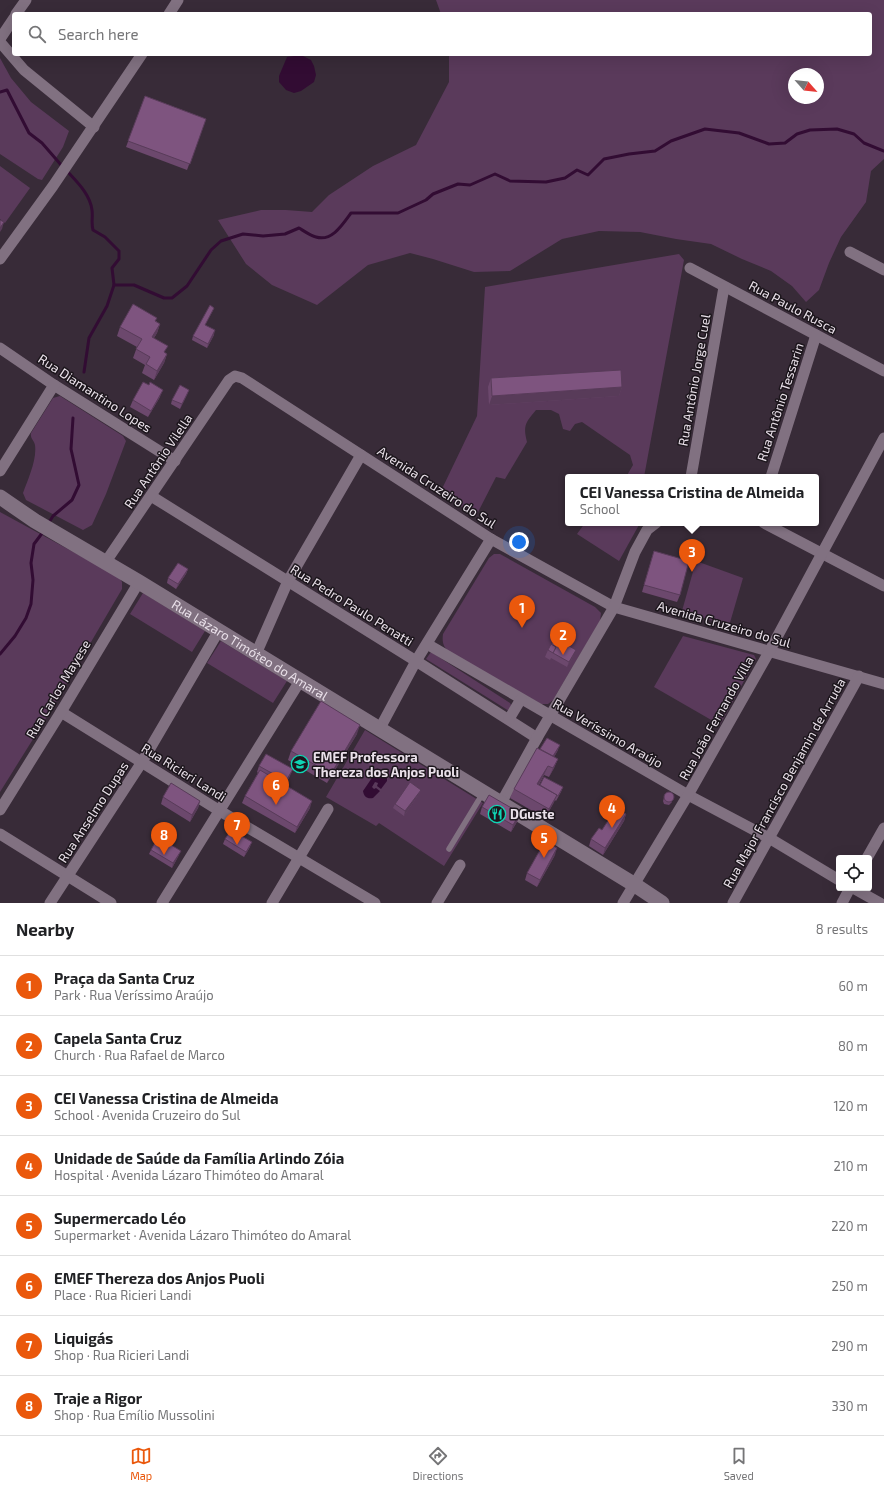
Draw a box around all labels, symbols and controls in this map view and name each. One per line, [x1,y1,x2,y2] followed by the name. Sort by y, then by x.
[12,12,872,56] search box
[26,23,48,45] icon: search
[58,25,139,43] text: Search here
[788,68,824,104] north arrow
[746,277,840,337] street label: Rua Paulo Rusca
[675,313,714,447] street label: Rua Antônio Jorge Cuel
[753,341,807,463] street label: Rua Antônio Tessarin
[35,350,155,436] street label: Rua Diamantino Lopes
[120,411,196,511] street label: Rua Antônio Vilella
[375,443,499,531] street label: Avenida Cruzeiro do Sul
[565,474,819,526] popup
[580,483,804,501] text: CEI Vanessa Cristina de Almeida
[580,501,620,517] text: School
[509,532,529,552] your location
[679,539,705,572] pin: 3
[288,561,416,649] street label: Rua Pedro Paulo Penatti
[509,595,535,628] pin: 1
[169,596,331,704] street label: Rua Lázaro Timóteo do Amaral
[655,597,793,651] street label: Avenida Cruzeiro do Sul
[550,622,576,655] pin: 2
[22,637,94,741] street label: Rua Carlos Mayese
[675,653,757,783] street label: Rua João Fernando Villa
[719,675,849,891] street label: Rua Major Francisco Benjamin de Arruda
[550,695,666,771] street label: Rua Veríssimo Araújo
[139,740,229,804] street label: Rua Ricieri Landi
[313,749,459,780] place label: EMEF Professora Thereza dos Anjos Puoli
[290,754,310,774] school or university icon: EMEF Professora Thereza dos Anjos Puoli
[54,758,132,866] street label: Rua Anselmo Dupas
[263,772,289,805] pin: 6
[599,795,625,828] pin: 4
[487,804,507,824] restaurant icon: DGuste
[510,806,555,822] place label: DGuste
[224,812,250,845] pin: 7
[151,822,177,855] pin: 8
[531,825,557,858] pin: 5
[836,855,872,891] map controls
[836,855,872,891] button: locate
[16,919,74,939] text: Nearby
[816,921,868,937] text: 8 results
[54,969,195,987] text: Praça da Santa Cruz
[26,978,32,994] text: 1
[838,978,868,994] text: 60 m
[54,987,214,1003] text: Park · Rua Veríssimo Araújo
[54,1029,182,1047] text: Capela Santa Cruz
[25,1038,33,1054] text: 2
[838,1038,868,1054] text: 80 m
[54,1047,225,1063] text: Church · Rua Rafael de Marco
[54,1089,278,1107] text: CEI Vanessa Cristina de Almeida
[25,1098,33,1114] text: 3
[833,1098,868,1114] text: 120 m
[54,1107,240,1123] text: School · Avenida Cruzeiro do Sul
[54,1149,344,1167] text: Unidade de Saúde da Família Arlindo Zóia
[25,1158,33,1174] text: 4
[833,1158,868,1174] text: 210 m
[54,1167,324,1183] text: Hospital · Avenida Lázaro Thimóteo do Amaral
[54,1209,186,1227] text: Supermercado Léo
[25,1218,33,1234] text: 5
[831,1218,868,1234] text: 220 m
[54,1227,351,1243] text: Supermarket · Avenida Lázaro Thimóteo do Amaral
[54,1269,265,1287] text: EMEF Thereza dos Anjos Puoli
[25,1278,33,1294] text: 6
[832,1278,868,1294] text: 250 m
[54,1287,191,1303] text: Place · Rua Ricieri Landi
[54,1329,113,1347] text: Liquigás
[26,1338,32,1354] text: 7
[831,1338,868,1354] text: 290 m
[54,1347,189,1363] text: Shop · Rua Ricieri Landi
[54,1389,142,1407] text: Traje a Rigor
[25,1398,33,1414] text: 8
[831,1398,868,1414] text: 330 m
[54,1407,215,1423] text: Shop · Rua Emílio Mussolini
[130,1445,152,1482] tab: Map
[413,1445,463,1482] tab: Directions
[724,1445,754,1482] tab: Saved

